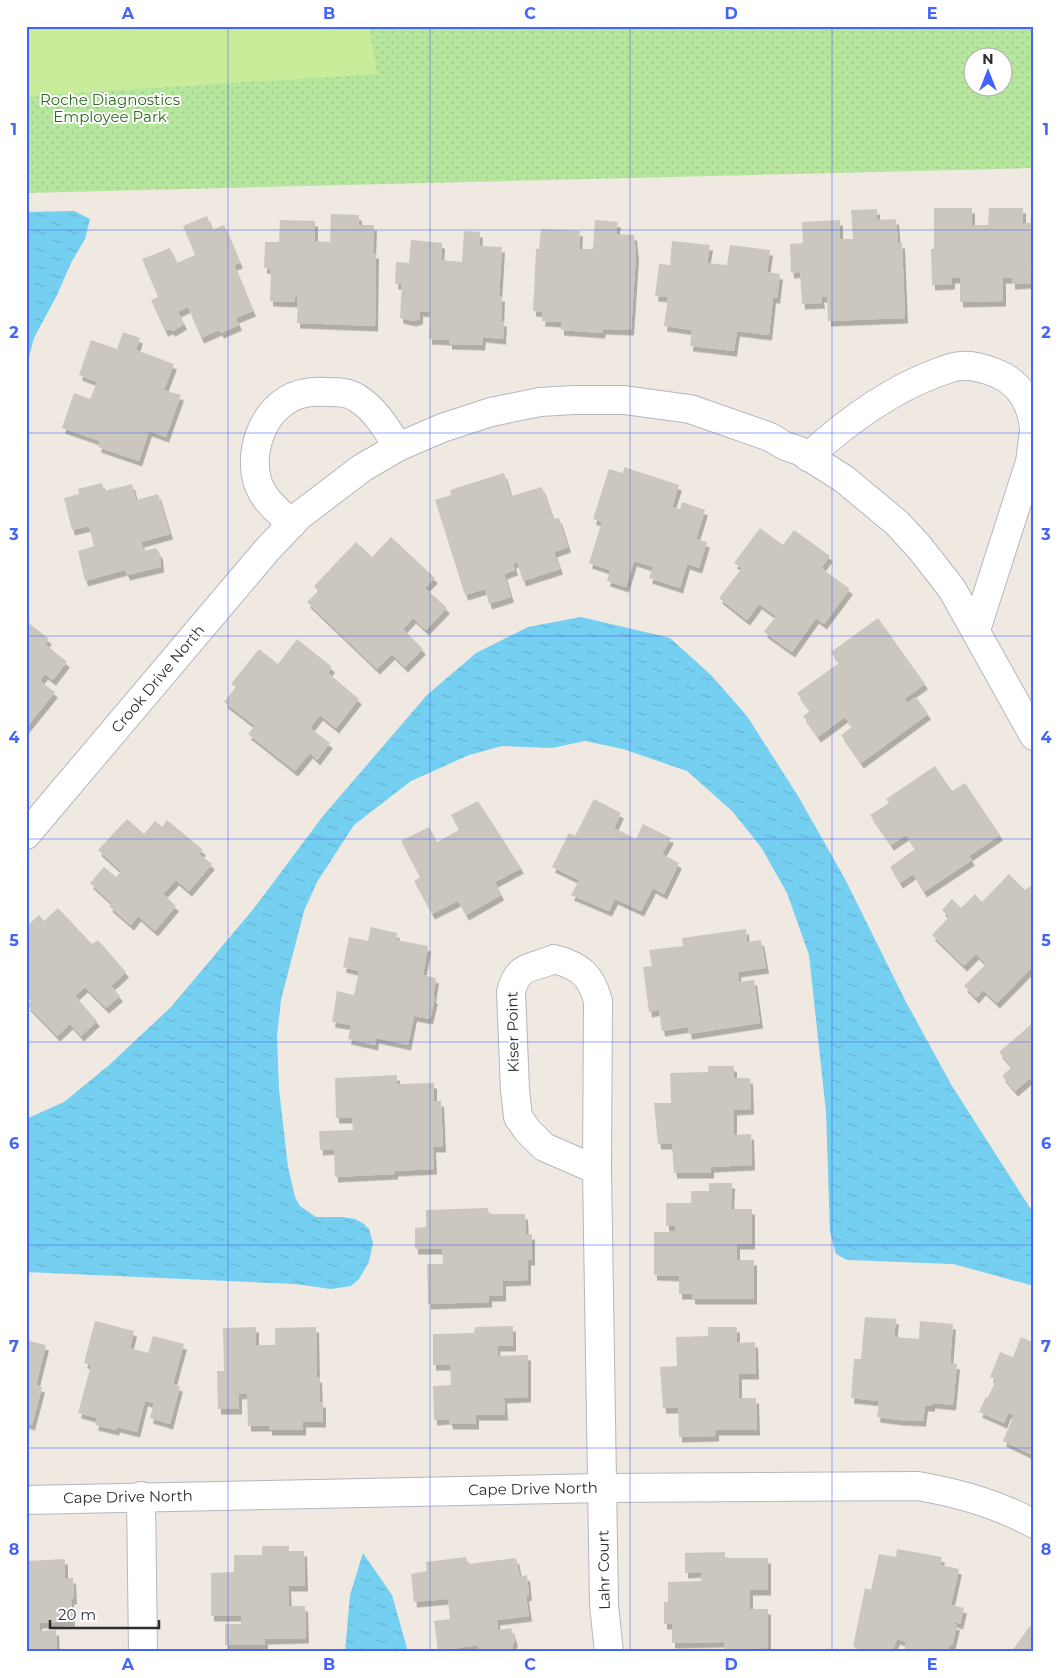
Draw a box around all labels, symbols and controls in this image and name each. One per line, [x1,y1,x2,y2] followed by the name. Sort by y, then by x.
[121,4,135,23] text: A
[323,4,335,23] text: B
[524,4,536,23] text: C
[724,4,738,23] text: D
[927,4,937,23] text: E
[962,48,1012,98] north arrow
[982,50,994,68] text: N
[40,90,180,126] park label: Roche Diagnostics Employee Park
[11,120,17,139] text: 1
[1043,120,1049,139] text: 1
[9,323,19,342] text: 2
[1041,323,1051,342] text: 2
[8,525,19,544] text: 3
[1040,525,1051,544] text: 3
[107,621,208,737] street label: Crook Drive North
[8,728,20,747] text: 4
[1040,728,1052,747] text: 4
[9,931,19,950] text: 5
[1041,931,1051,950] text: 5
[502,991,523,1073] street label: Kiser Point
[9,1134,19,1153] text: 6
[1041,1134,1051,1153] text: 6
[9,1337,19,1356] text: 7
[1041,1337,1051,1356] text: 7
[468,1478,598,1499] street label: Cape Drive North
[63,1486,193,1507] street label: Cape Drive North
[593,1530,614,1610] street label: Lahr Court
[9,1540,19,1559] text: 8
[1041,1540,1051,1559] text: 8
[50,1598,159,1630] scale bar
[58,1605,96,1624] text: 20 m
[121,1655,135,1674] text: A
[323,1655,335,1674] text: B
[524,1655,536,1674] text: C
[724,1655,738,1674] text: D
[927,1655,937,1674] text: E

